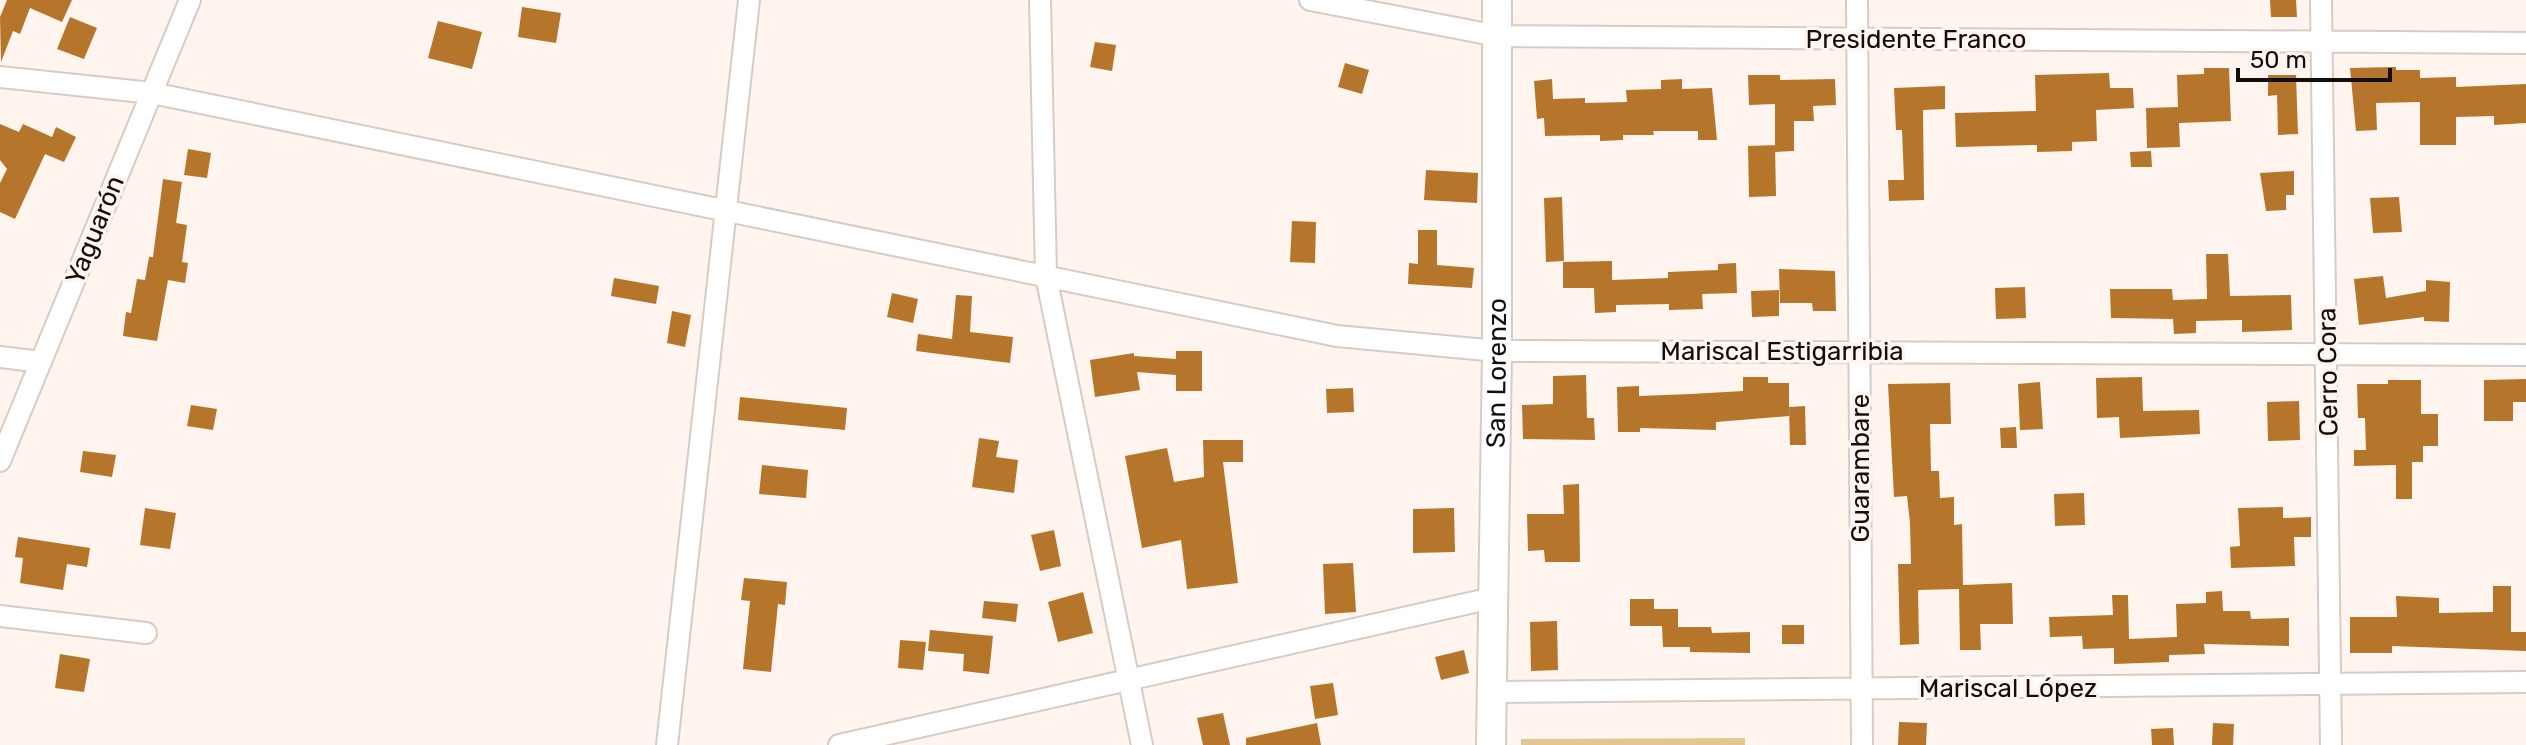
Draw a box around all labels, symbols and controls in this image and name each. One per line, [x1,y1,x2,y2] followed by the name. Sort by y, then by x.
[1806,24,2027,55] street label: Presidente Franco
[2238,32,2390,82] scale bar
[2250,46,2307,74] text: 50 m
[59,171,131,289] street label: Yaguarón
[1480,298,1513,448] street label: San Lorenzo
[2311,307,2345,437] street label: Cerro Cora
[1660,336,1904,367] street label: Mariscal Estigarribia
[1845,394,1876,542] street label: Guarambare
[1919,673,2097,704] street label: Mariscal López

